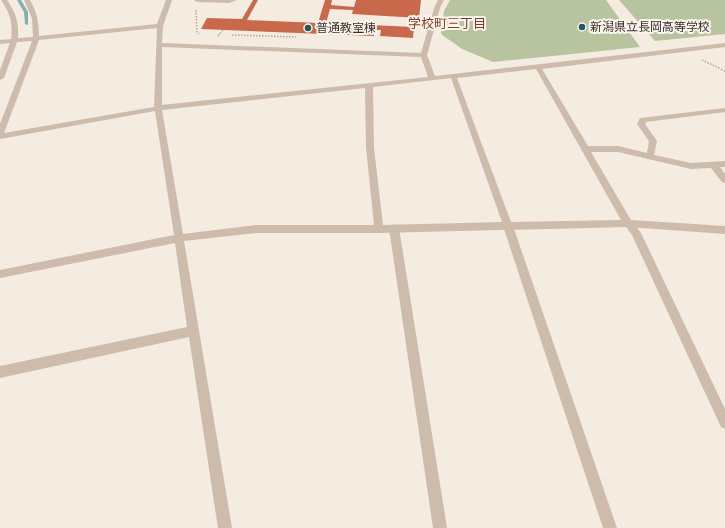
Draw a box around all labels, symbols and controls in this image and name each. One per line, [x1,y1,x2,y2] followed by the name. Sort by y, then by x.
[408,16,486,31] district label: 学校町三丁目
[590,20,710,34] place label: 新潟県立長岡高等学校
[316,21,376,35] place label: 普通教室棟
[577,22,587,32] marker: 新潟県立長岡高等学校
[303,23,313,33] marker: 普通教室棟

